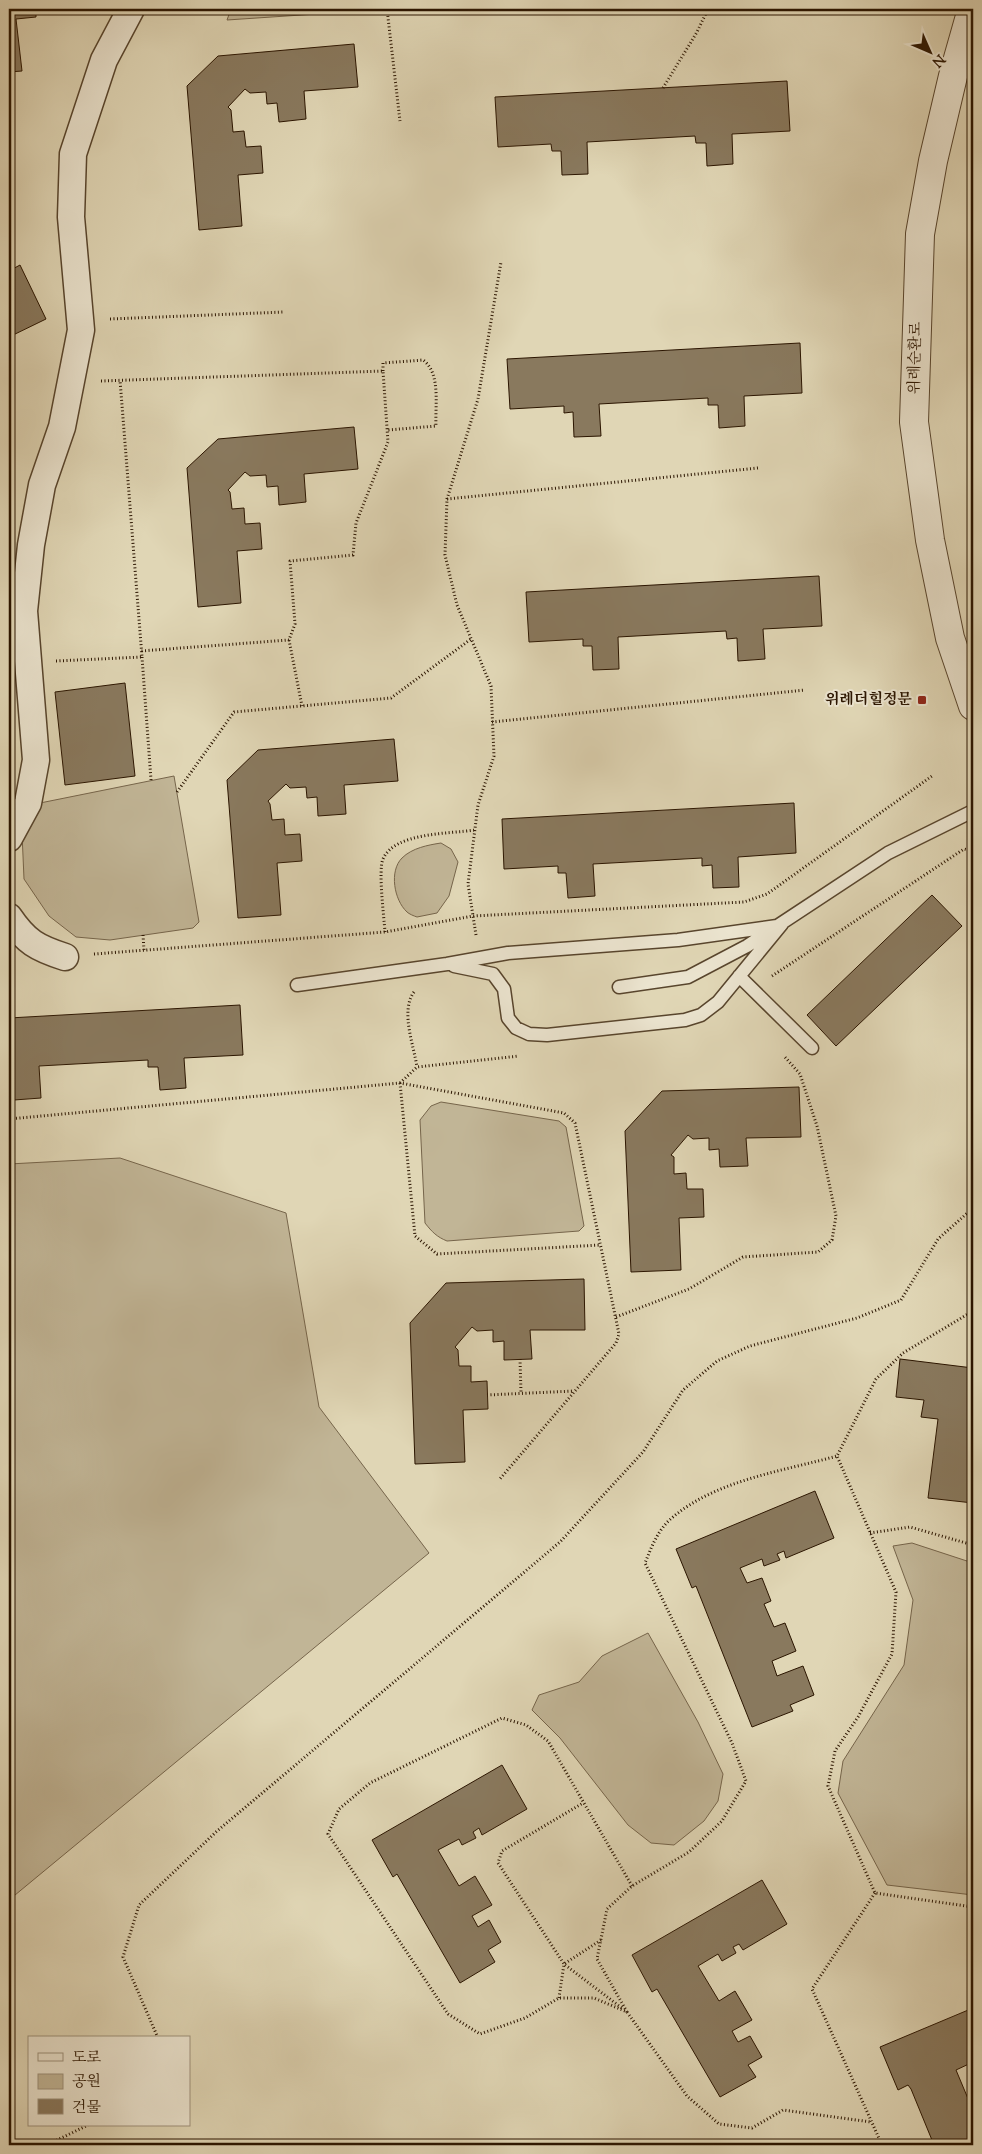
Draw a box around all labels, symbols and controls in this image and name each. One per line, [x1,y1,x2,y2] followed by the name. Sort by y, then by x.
[904,28,954,78] north arrow
[927,49,949,71] text: N
[905,321,927,394] street label: 위례순환로
[825,690,912,711] place label: 위례더힐정문
[916,694,928,706] marker: 위례더힐정문
[28,2036,190,2126] legend
[72,2048,101,2069] text: 도로
[72,2072,101,2093] text: 공원
[72,2098,101,2119] text: 건물

